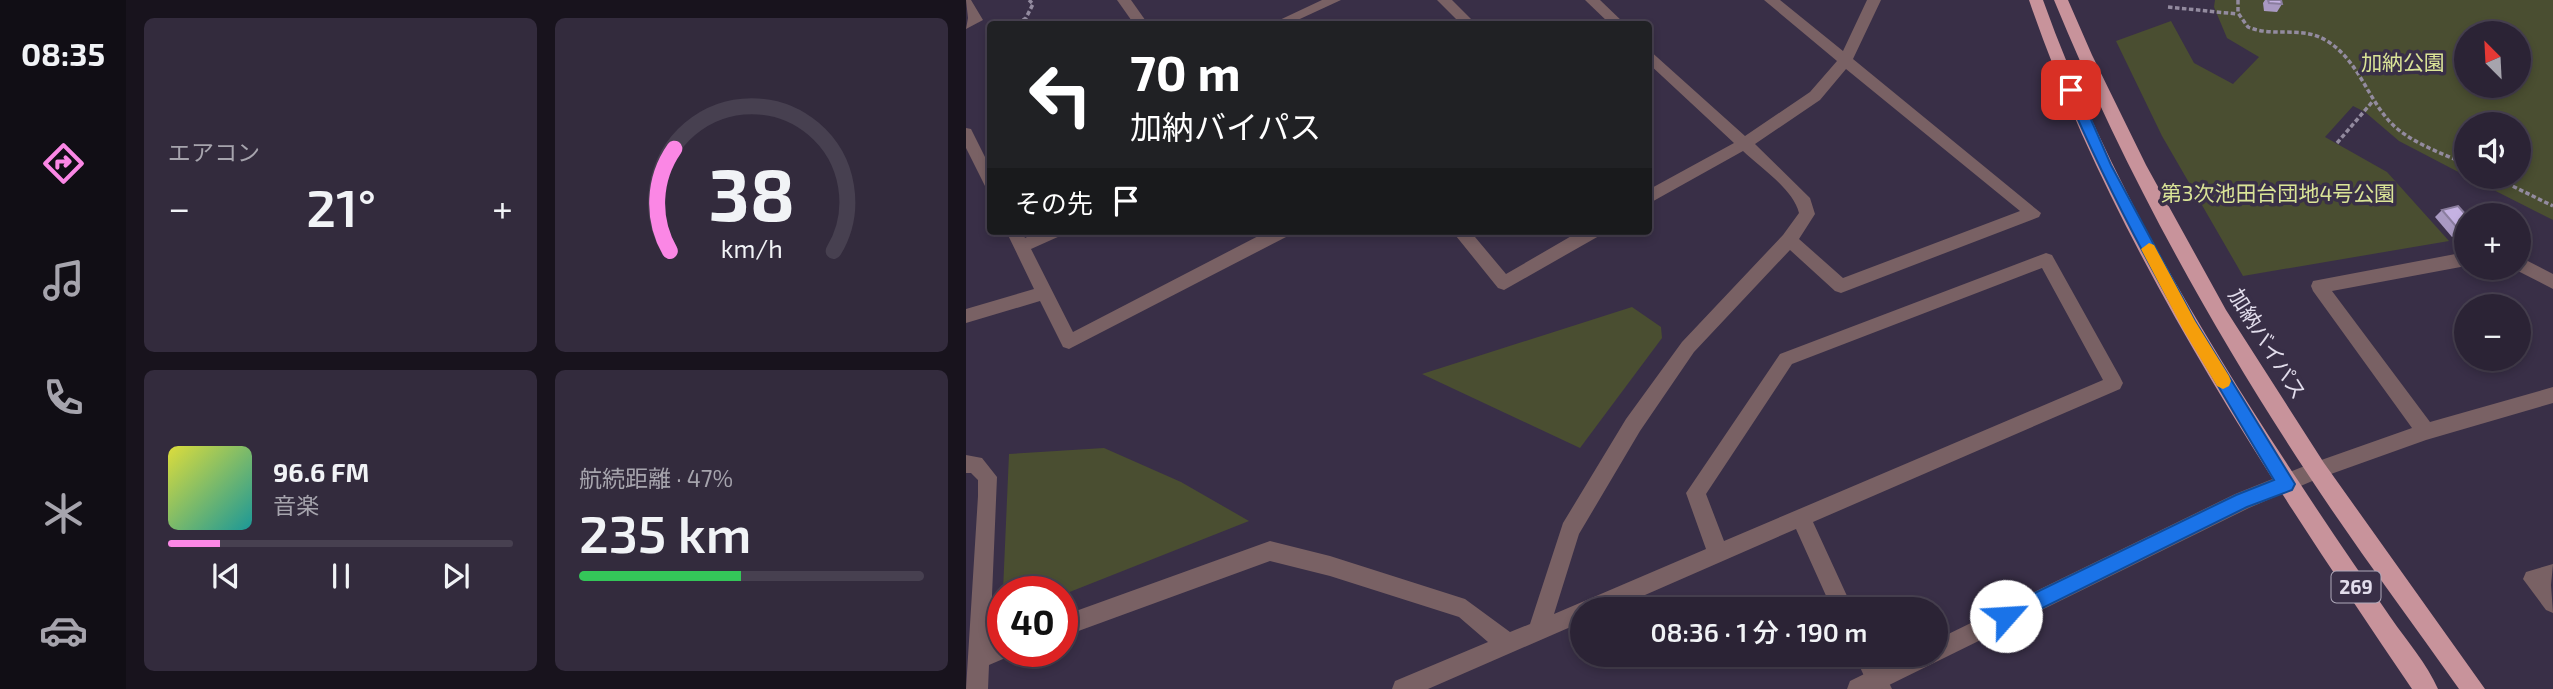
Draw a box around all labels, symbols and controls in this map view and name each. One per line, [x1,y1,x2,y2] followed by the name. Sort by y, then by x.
[2454,21,2530,98] north arrow
[2454,21,2531,371] map controls
[21,34,105,72] text: 08:35
[1130,42,1241,101] text: 70 m
[1015,49,1106,140] icon: left
[2361,49,2445,74] park label: 加納公園
[2041,60,2101,120] pin
[2052,71,2090,109] icon: arrive
[1130,107,1321,145] text: 加納バイパス
[2454,112,2531,189] button: sound
[168,138,260,166] text: エアコン
[39,139,88,188] icon: directions
[708,148,795,236] text: 38
[306,175,376,237] text: 21°
[2161,180,2395,205] park label: 第3次池田台団地4号公園
[1107,182,1145,220] icon: arrive
[168,184,190,230] text: −
[492,184,513,230] text: +
[1015,187,1093,218] text: その先
[2454,203,2531,280] button: +
[720,233,783,263] text: km/h
[39,256,88,305] icon: music
[2224,283,2312,403] street label: 加納バイパス
[2454,294,2531,371] button: −
[39,373,88,422] icon: phone
[273,456,369,487] text: 96.6 FM
[579,464,733,492] text: 航続距離 · 47%
[39,489,88,538] icon: climate
[273,491,319,519] text: 音楽
[579,501,751,563] text: 235 km
[207,557,245,595] icon: previous
[322,557,360,595] icon: pause
[437,557,475,595] icon: next
[2332,572,2380,602] road number: 269
[987,576,1078,667] speed limit sign: 40
[1969,579,2043,653] position arrow
[39,606,88,655] icon: car
[1651,616,1867,647] text: 08:36 · 1 分 · 190 m

